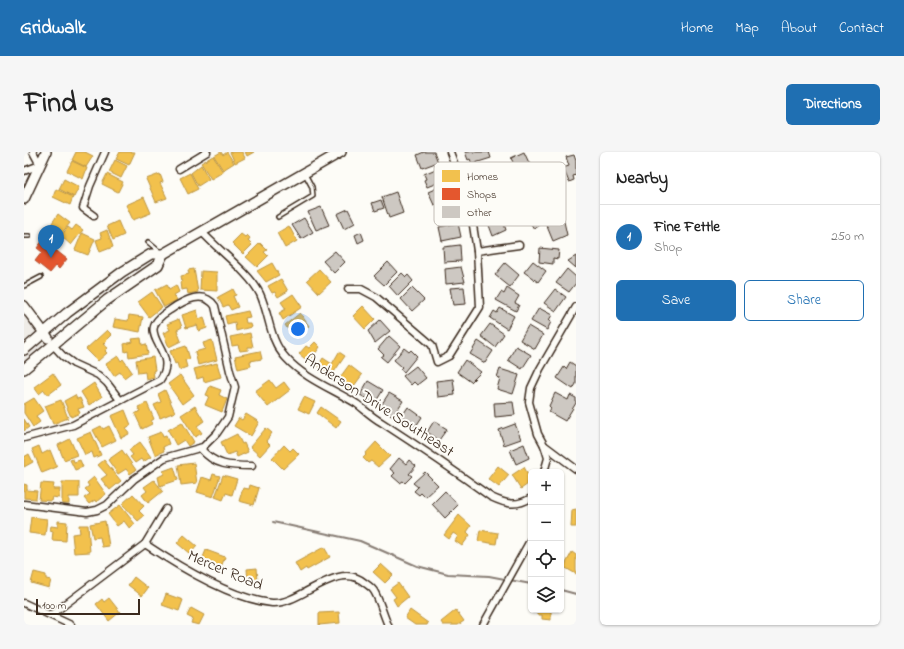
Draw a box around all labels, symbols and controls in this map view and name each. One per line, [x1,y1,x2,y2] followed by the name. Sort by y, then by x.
[20,15,86,42] text: Gridwalk
[681,18,713,39] text: Home
[735,18,759,39] text: Map
[781,18,817,39] text: About
[839,18,884,39] text: Contact
[24,84,114,125] text: Find us
[786,84,880,125] button: Directions
[434,162,566,226] legend
[616,166,668,191] text: Nearby
[467,169,499,185] text: Homes
[467,187,497,203] text: Shops
[467,205,492,221] text: Other
[654,216,720,238] text: Fine Fettle
[38,225,64,258] pin: 1
[627,227,631,246] text: 1
[831,227,864,246] text: 250 m
[654,238,682,257] text: Shop
[616,280,736,321] button: Save
[744,280,864,321] button: Share
[288,319,308,339] your location
[299,348,459,464] street label: Anderson Drive Southeast
[528,469,564,613] map controls
[528,469,564,505] button: +
[528,505,564,541] button: −
[528,541,564,577] button: locate
[184,544,266,598] street label: Mercer Road
[528,577,564,613] button: layers
[36,597,140,616] scale bar
[42,598,66,614] text: 100 m

